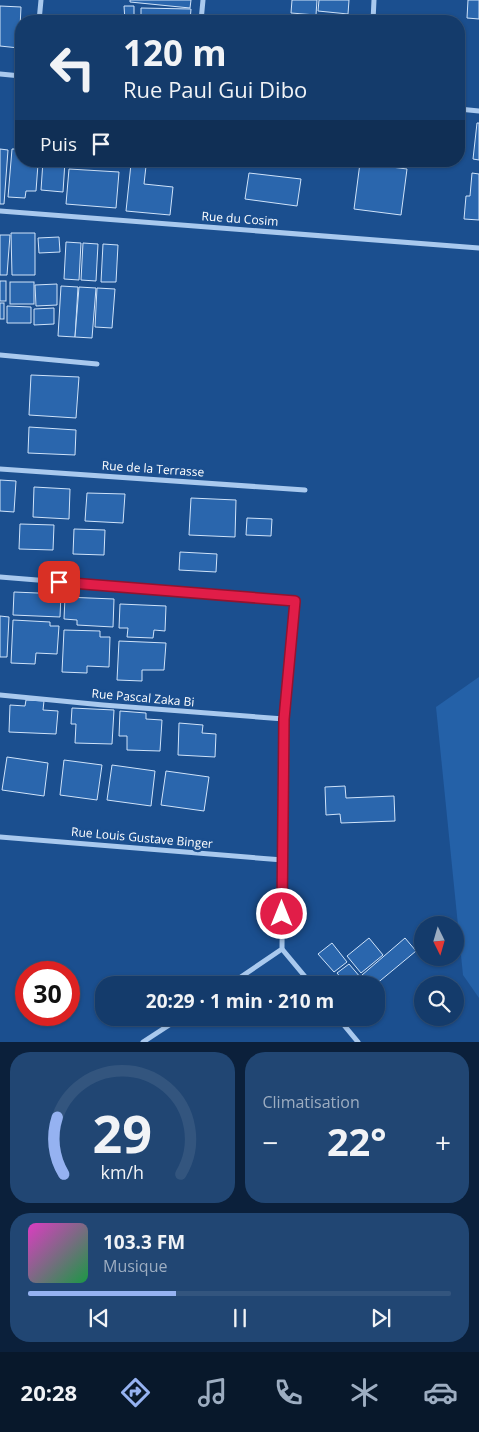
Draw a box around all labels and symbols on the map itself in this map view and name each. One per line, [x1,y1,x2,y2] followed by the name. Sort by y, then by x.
[201,207,279,230] street label: Rue du Cosim
[101,456,205,481] street label: Rue de la Terrasse
[38,561,80,603] pin
[91,685,195,710] street label: Rue Pascal Zaka Bi
[70,823,214,852] street label: Rue Louis Gustave Binger
[255,887,307,939] position arrow
[414,916,464,966] north arrow
[15,961,80,1026] speed limit sign: 30

